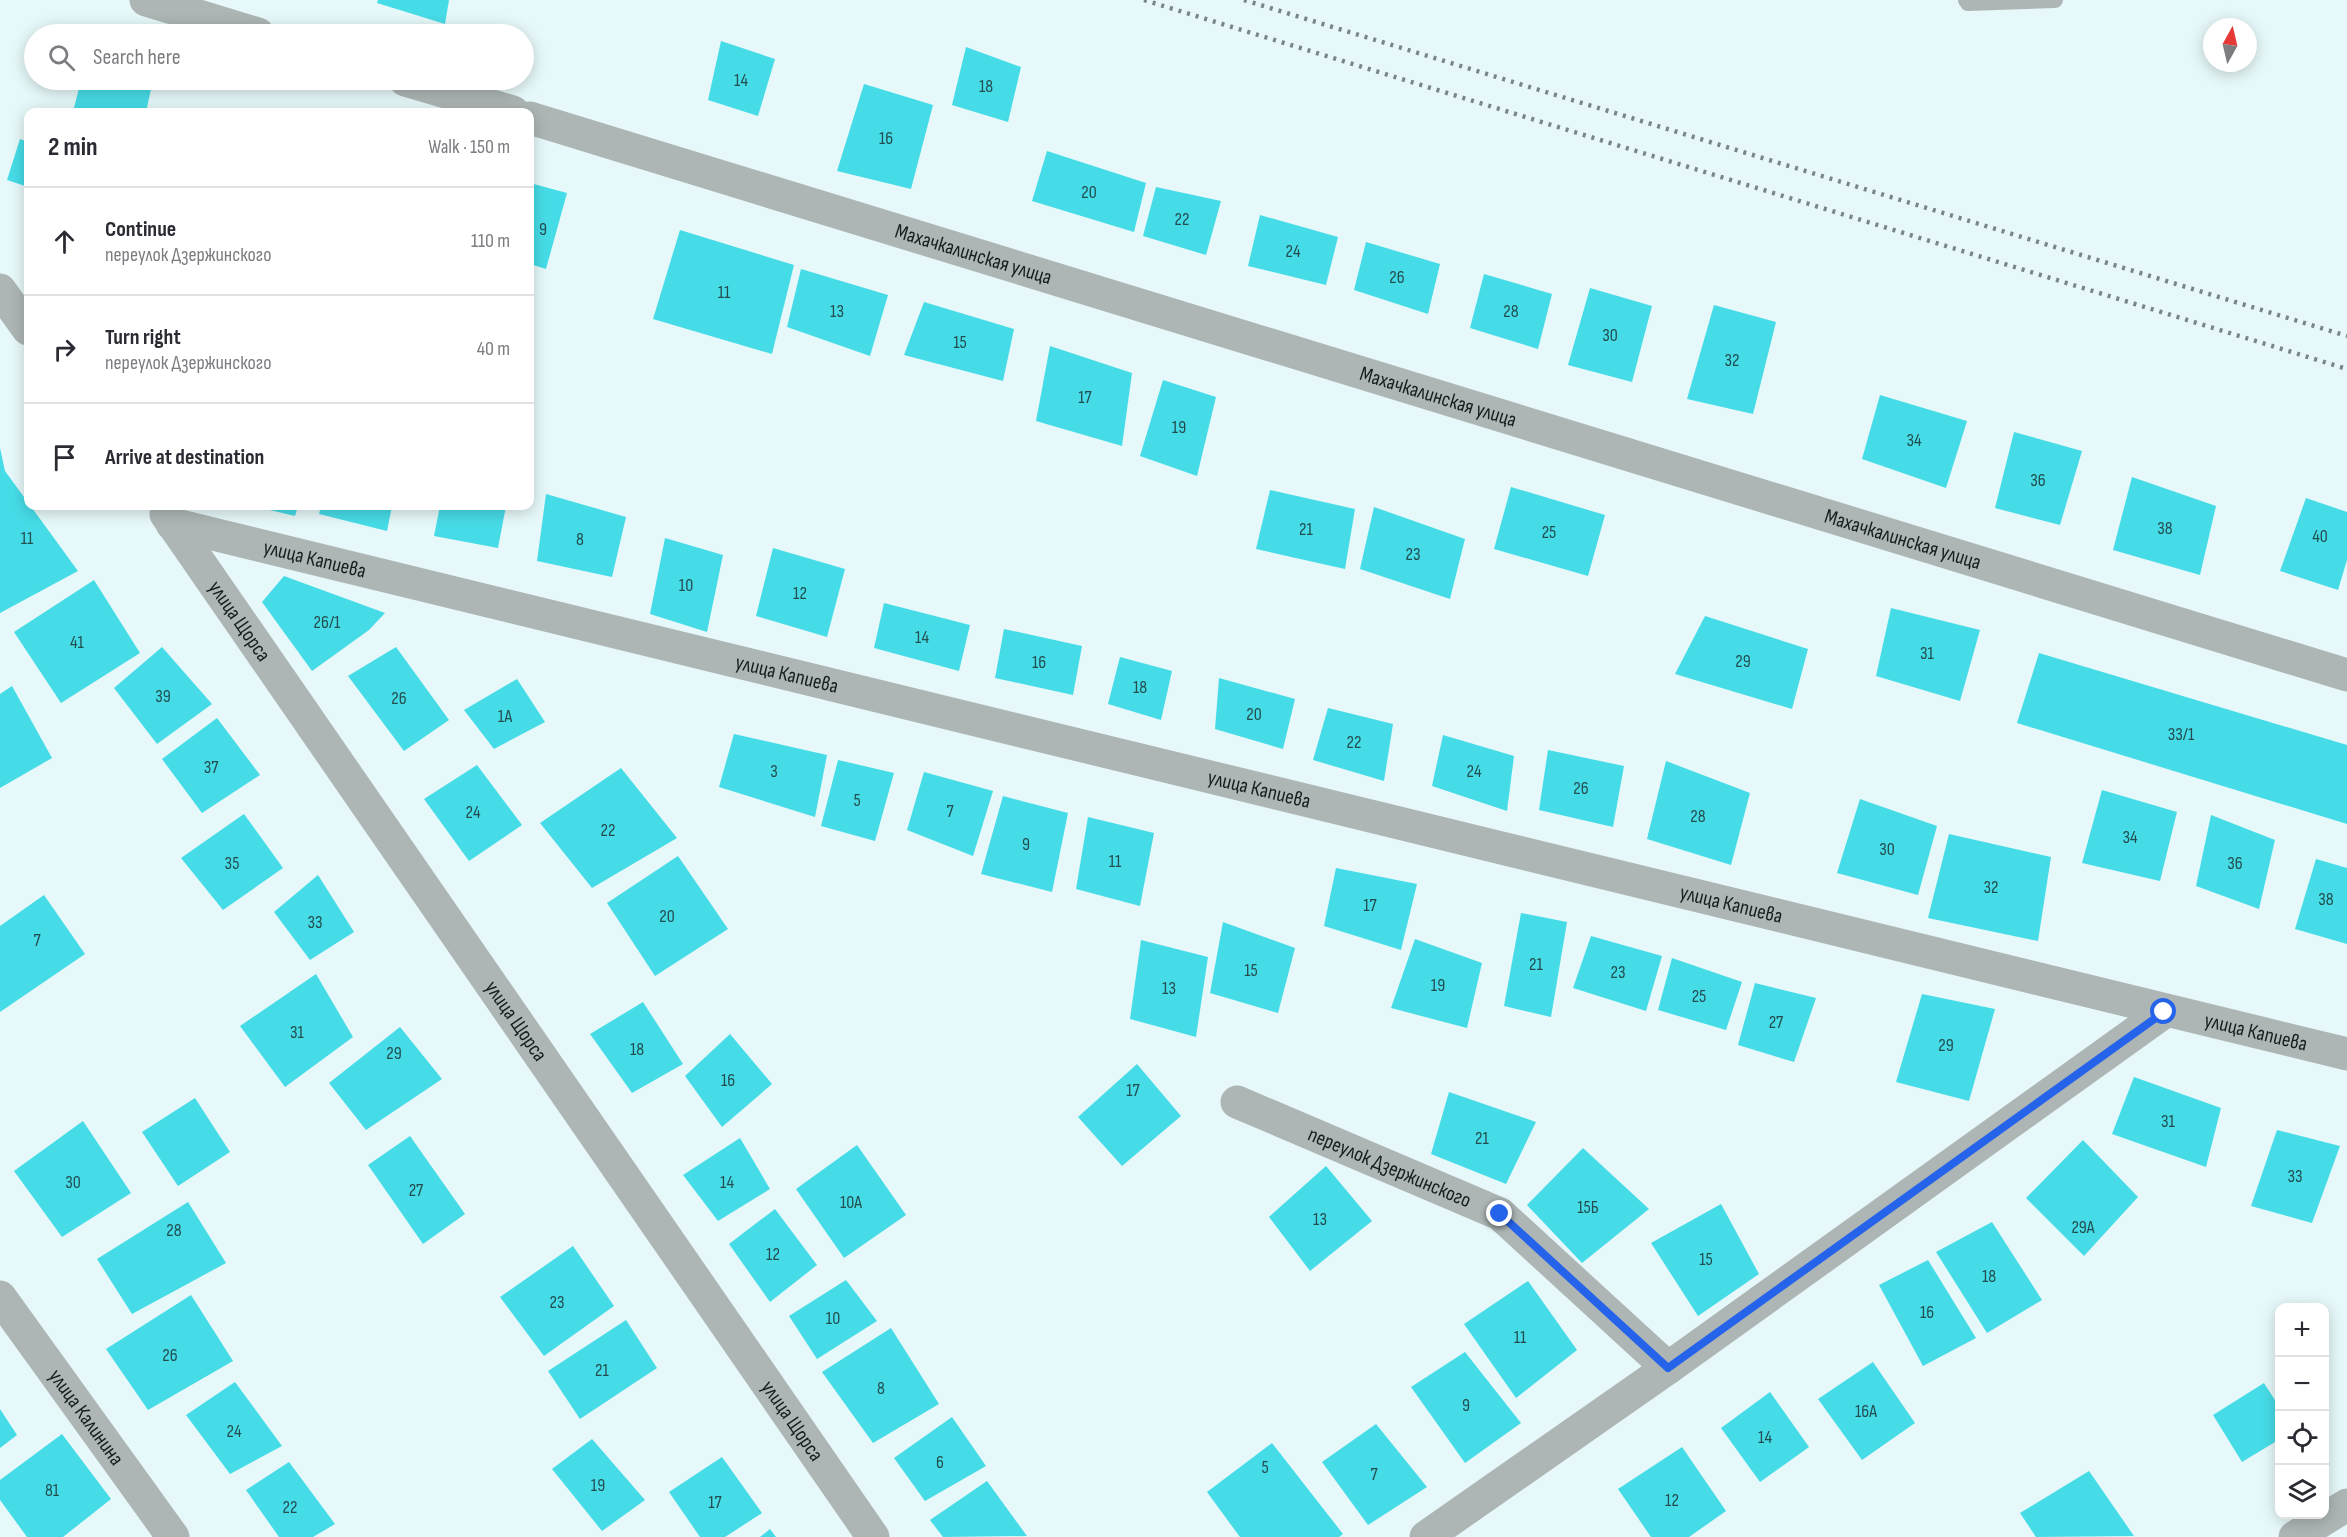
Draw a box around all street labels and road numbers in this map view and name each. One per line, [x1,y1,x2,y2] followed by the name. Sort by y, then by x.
[892,218,1055,290] street label: Махачкалинская улица
[1357,361,1520,432] street label: Махачкалинская улица
[1822,503,1984,575] street label: Махачкалинская улица
[261,534,369,583] street label: улица Капиева
[203,576,276,666] street label: улица Щорса
[733,649,841,698] street label: улица Капиева
[1205,764,1313,813] street label: улица Капиева
[1677,879,1785,929] street label: улица Капиева
[480,976,553,1066] street label: улица Щорса
[2202,1007,2310,1056] street label: улица Капиева
[1304,1121,1475,1213] street label: переулок Дзержинского
[44,1364,130,1470] street label: улица Калинина
[756,1375,829,1466] street label: улица Щорса

